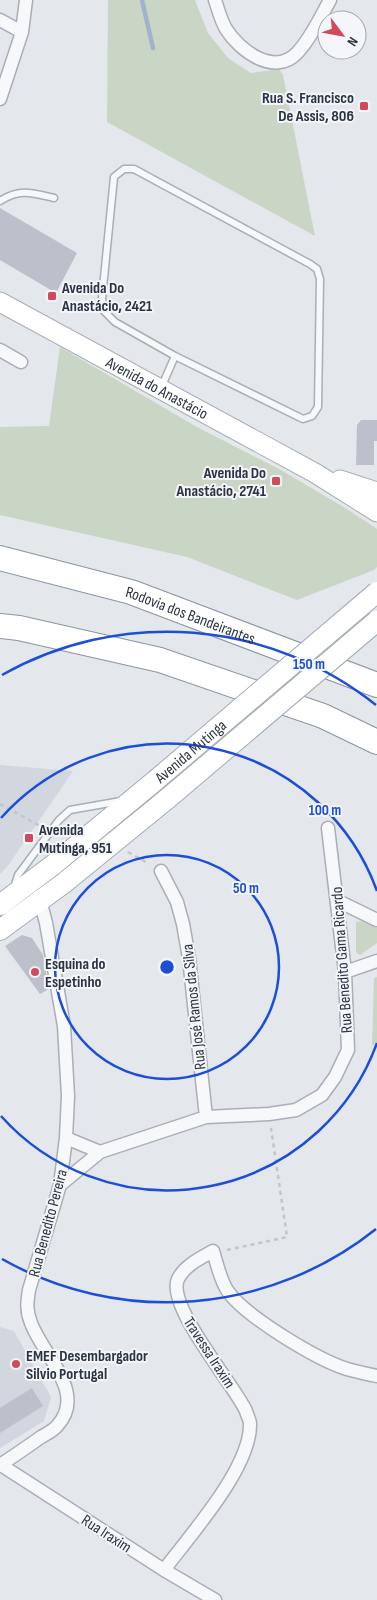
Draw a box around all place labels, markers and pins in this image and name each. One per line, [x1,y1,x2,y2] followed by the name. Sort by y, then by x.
[262,89,354,126] place label: Rua S. Francisco De Assis, 806
[358,100,370,112] marker: Rua S. Francisco De Assis, 806
[61,279,153,316] place label: Avenida Do Anastácio, 2421
[46,290,58,302] marker: Avenida Do Anastácio, 2421
[176,464,267,501] place label: Avenida Do Anastácio, 2741
[270,475,282,487] marker: Avenida Do Anastácio, 2741
[38,821,113,858] place label: Avenida Mutinga, 951
[23,832,35,844] marker: Avenida Mutinga, 951
[45,955,105,992] place label: Esquina do Espetinho
[158,958,176,976] centre of rings
[29,966,41,978] marker: Esquina do Espetinho
[26,1347,148,1384] place label: EMEF Desembargador Silvio Portugal
[10,1358,22,1370] marker: EMEF Desembargador Silvio Portugal

